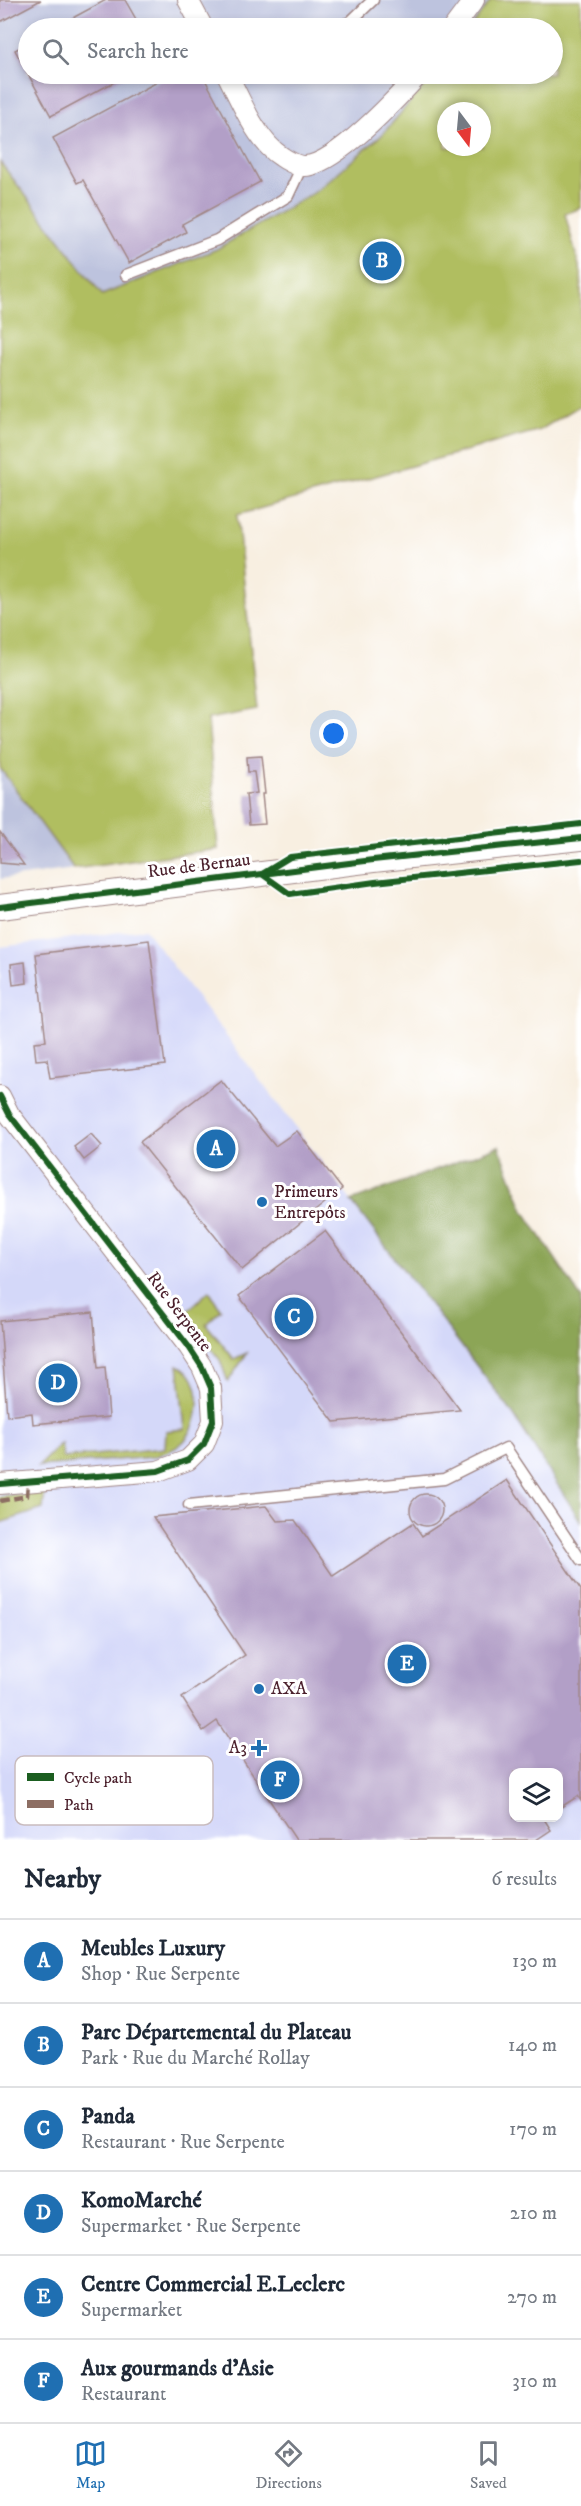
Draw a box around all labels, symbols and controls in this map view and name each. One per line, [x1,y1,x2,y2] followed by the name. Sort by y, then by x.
[18,18,563,84] search box
[39,35,72,68] icon: search
[87,38,189,65] text: Search here
[437,102,491,156] north arrow
[362,238,401,284] pin: B
[319,719,348,748] your location
[146,849,252,883] street label: Rue de Bernau
[196,1126,236,1172] pin: A
[274,1181,346,1224] place label: Primeurs Entrepôts
[255,1195,269,1209] marker: Primeurs Entrepôts
[142,1268,216,1356] street label: Rue Serpente
[274,1294,314,1340] pin: C
[38,1360,78,1406] pin: D
[388,1642,426,1686] pin: E
[271,1678,308,1700] place label: AXA
[252,1682,266,1696] marker: AXA
[229,1737,247,1759] place label: A3
[252,1741,266,1755] marker: A3
[15,1756,213,1825] legend
[260,1758,300,1802] pin: F
[64,1768,133,1788] text: Cycle path
[509,1768,563,1822] map controls
[509,1768,563,1822] button: layers
[64,1795,94,1815] text: Path
[24,1863,101,1896] text: Nearby
[491,1867,557,1892] text: 6 results
[81,1935,225,1962] text: Meubles Luxury
[37,1949,50,1974] text: A
[512,1949,557,1974] text: 130 m
[81,1962,240,1987] text: Shop · Rue Serpente
[81,2019,351,2046] text: Parc Départemental du Plateau
[37,2033,50,2058] text: B
[508,2033,557,2058] text: 140 m
[81,2046,310,2071] text: Park · Rue du Marché Rollay
[81,2103,135,2130] text: Panda
[37,2117,50,2142] text: C
[509,2117,557,2142] text: 170 m
[81,2130,285,2155] text: Restaurant · Rue Serpente
[81,2187,202,2214] text: KomoMarché
[36,2201,51,2226] text: D
[510,2201,557,2226] text: 210 m
[81,2214,301,2239] text: Supermarket · Rue Serpente
[81,2271,345,2298] text: Centre Commercial E.Leclerc
[36,2285,51,2310] text: E
[507,2285,557,2310] text: 270 m
[81,2298,182,2323] text: Supermarket
[81,2355,274,2382] text: Aux gourmands d'Asie
[37,2369,50,2394] text: F
[512,2369,557,2394] text: 310 m
[81,2382,166,2407] text: Restaurant
[74,2437,107,2493] tab: Map
[255,2437,322,2493] tab: Directions
[470,2437,507,2493] tab: Saved

